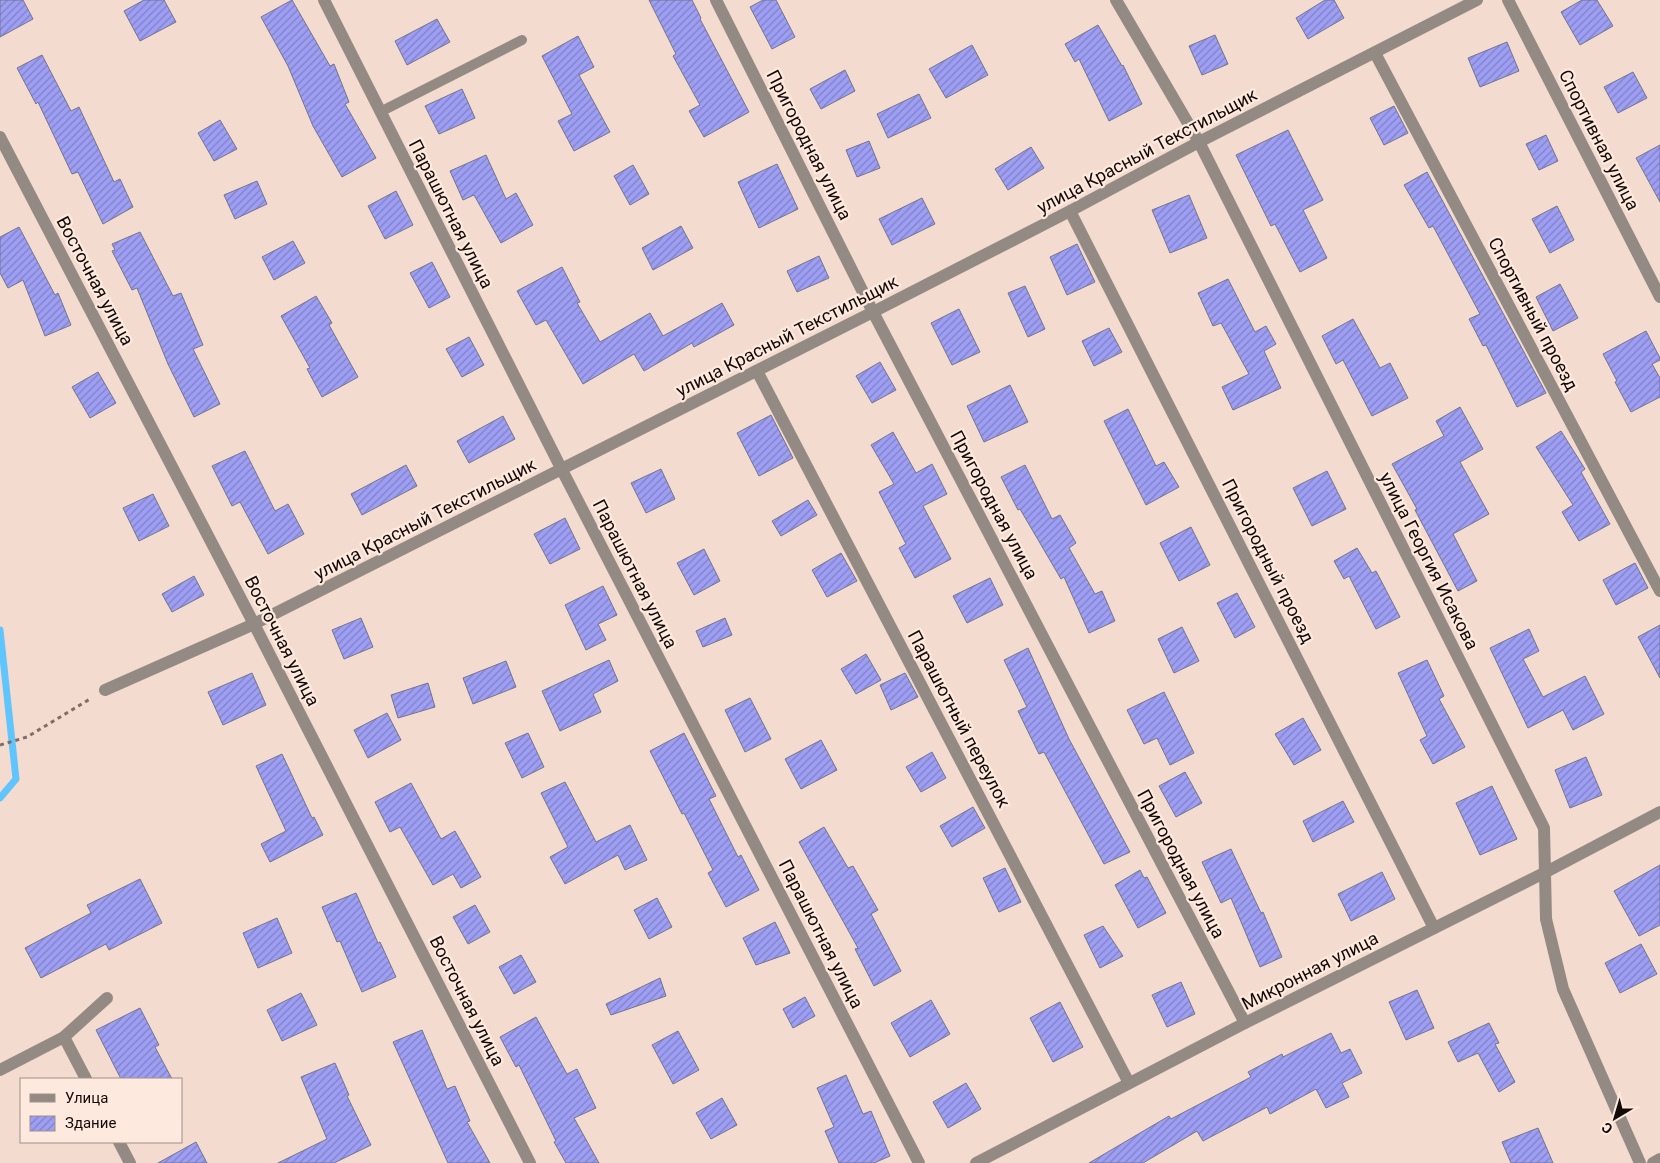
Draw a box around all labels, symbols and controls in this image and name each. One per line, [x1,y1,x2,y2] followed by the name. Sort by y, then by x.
[763,66,856,223] street label: Пригородная улица
[1555,66,1644,214] street label: Спортивная улица
[1033,83,1261,218] street label: улица Красный Текстильщик
[405,136,498,292] street label: Парашютная улица
[53,213,138,349] street label: Восточная улица
[1484,234,1583,394] street label: Спортивный проезд
[672,270,901,401] street label: улица Красный Текстильщик
[946,427,1043,583] street label: Пригородная улица
[310,453,539,584] street label: улица Красный Текстильщик
[1376,469,1483,653] street label: улица Георгия Исакова
[1218,475,1319,646] street label: Пригородный проезд
[589,496,682,652] street label: Парашютная улица
[241,572,324,709] street label: Восточная улица
[904,627,1015,811] street label: Парашютный переулок
[1133,786,1230,942] street label: Пригородная улица
[775,856,868,1012] street label: Парашютная улица
[1238,927,1382,1014] street label: Микронная улица
[426,932,509,1069] street label: Восточная улица
[20,1078,182,1143] legend
[65,1089,108,1107] text: Улица
[1590,1093,1640,1143] north arrow
[65,1114,116,1132] text: Здание
[1598,1119,1616,1137] text: С

